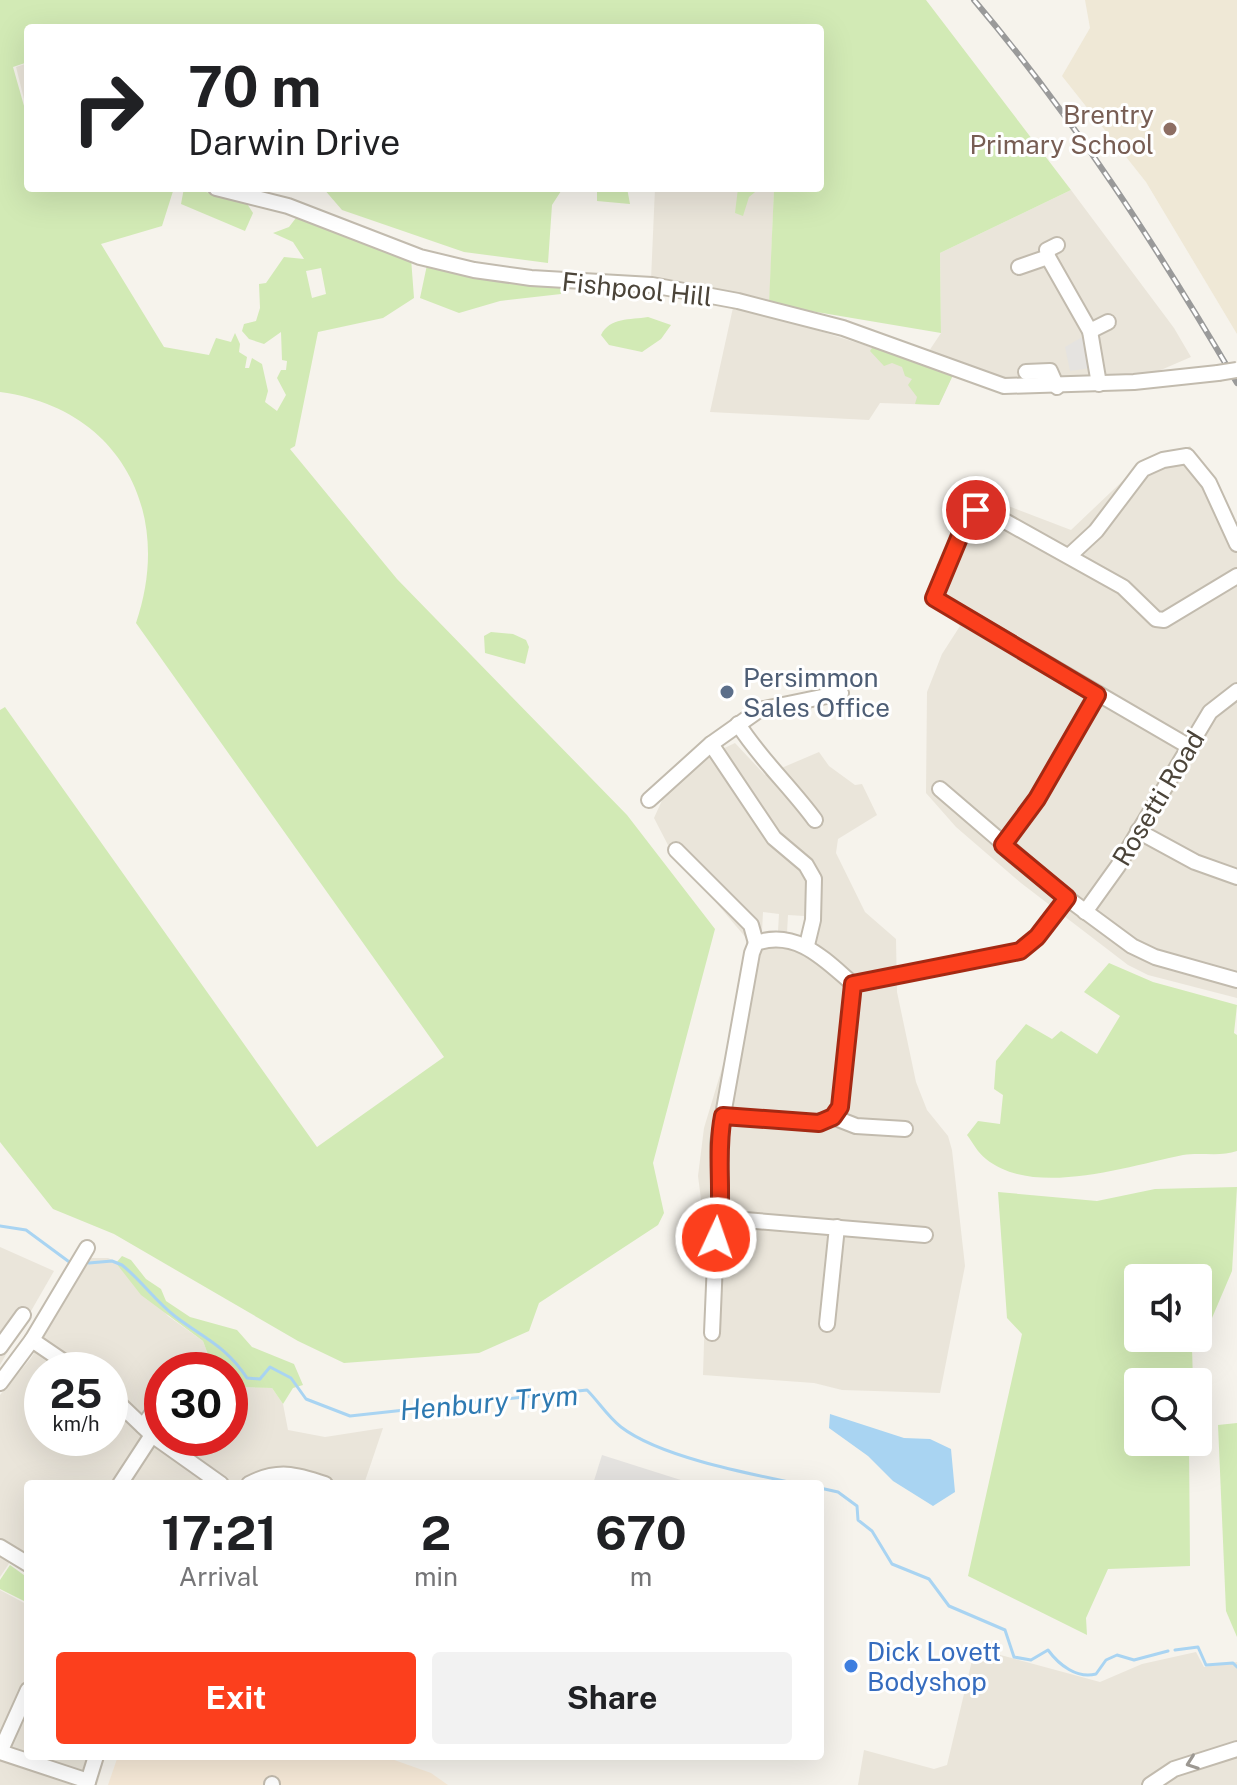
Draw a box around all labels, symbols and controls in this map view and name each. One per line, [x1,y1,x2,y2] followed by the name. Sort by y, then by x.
[188,54,321,120] text: 70 m
[56,56,160,160] icon: right
[970,99,1154,160] place label: Brentry Primary School
[1161,120,1179,138] marker: Brentry Primary School
[188,121,400,163] text: Darwin Drive
[560,266,714,312] street label: Fishpool Hill
[942,476,1010,544] pin
[954,488,998,532] icon: arrive
[743,662,890,723] place label: Persimmon Sales Office
[718,683,736,701] marker: Persimmon Sales Office
[1105,725,1211,871] street label: Rosetti Road
[674,1196,758,1280] position arrow
[1124,1264,1212,1456] map controls
[1124,1264,1212,1352] button: sound
[144,1352,248,1456] speed limit sign: 30
[1124,1368,1212,1456] button: search
[50,1370,102,1417] text: 25
[398,1378,580,1426] water label: Henbury Trym
[52,1412,100,1436] text: km/h
[161,1504,277,1561] text: 17:21
[421,1504,451,1561] text: 2
[595,1504,687,1561] text: 670
[179,1561,259,1592] text: Arrival
[414,1561,458,1592] text: min
[630,1561,652,1592] text: m
[867,1636,1001,1697] place label: Dick Lovett Bodyshop
[56,1652,416,1744] button: Exit
[432,1652,792,1744] button: Share
[842,1657,860,1675] marker: Dick Lovett Bodyshop
[1186,1753,1200,1770] one-way arrow

